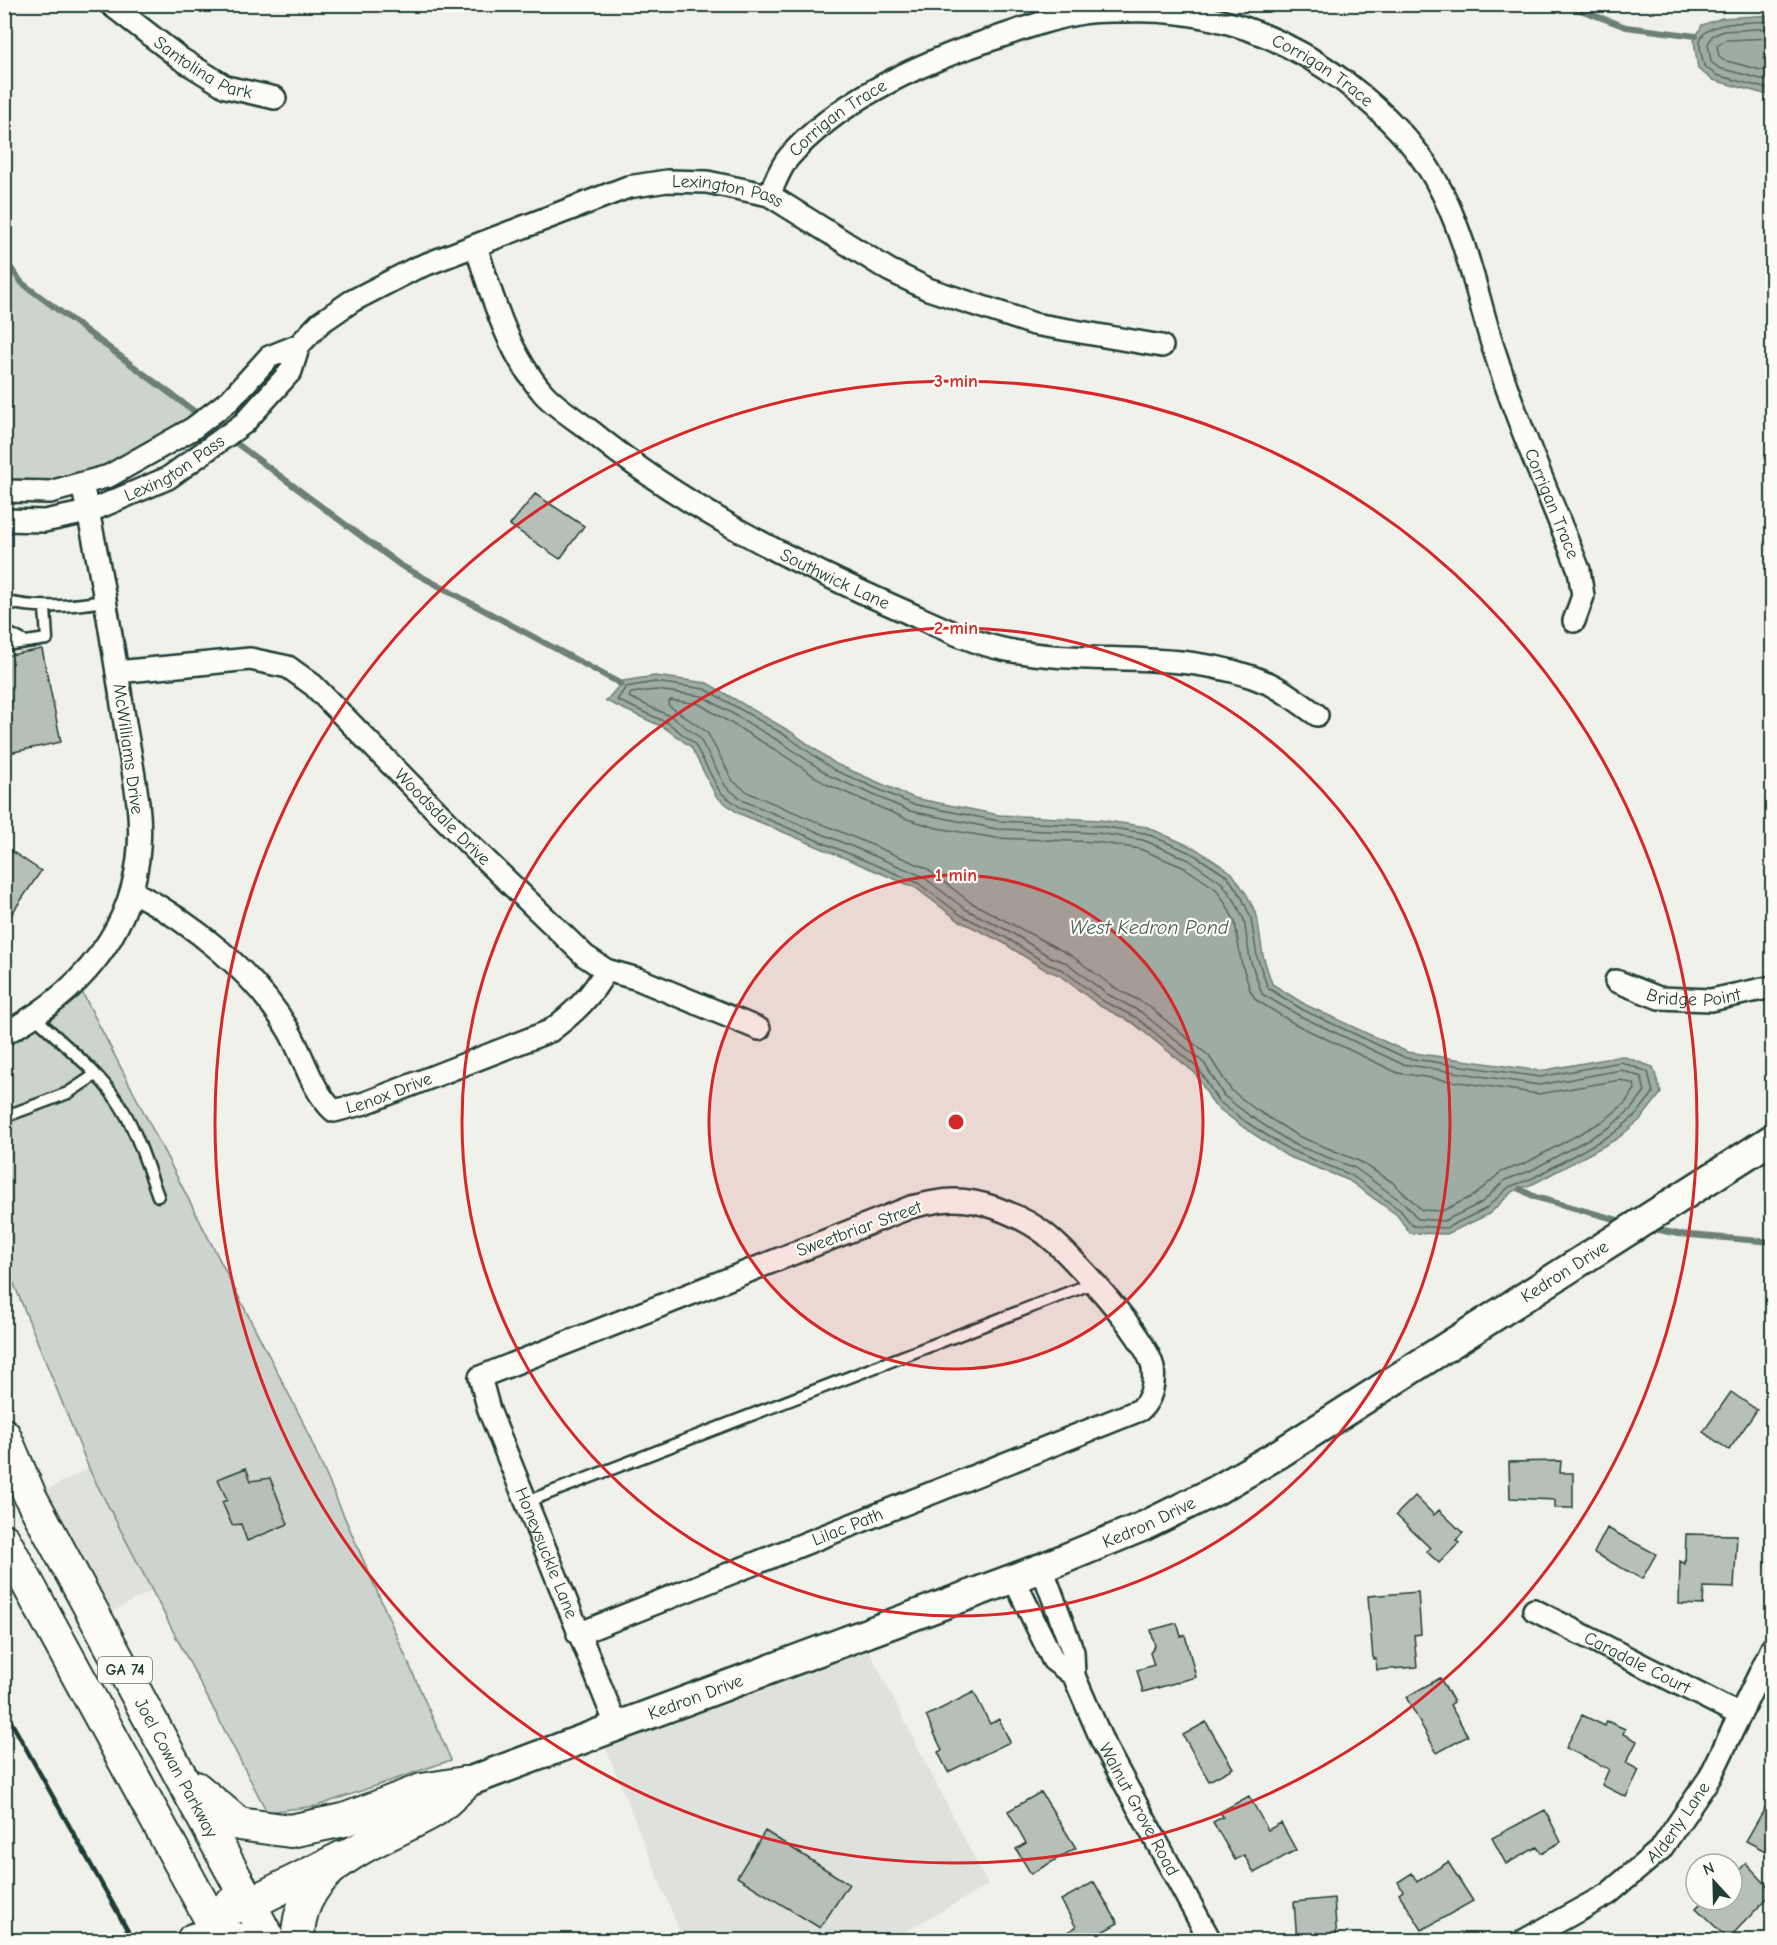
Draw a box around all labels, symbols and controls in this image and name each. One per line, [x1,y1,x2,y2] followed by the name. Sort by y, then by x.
[1269,30,1378,111] street label: Corrigan Trace
[150,31,255,103] street label: Santolina Park
[784,75,890,161] street label: Corrigan Trace
[672,171,787,212] street label: Lexington Pass
[934,371,978,392] text: 3 min
[121,430,228,506] street label: Lexington Pass
[1520,445,1584,562] street label: Corrigan Trace
[777,544,893,614] street label: Southwick Lane
[934,618,978,639] text: 2 min
[108,682,148,816] street label: McWilliams Drive
[390,764,495,869] street label: Woodsdale Drive
[935,865,977,886] text: 1 min
[1070,916,1230,939] water label: West Kedron Pond
[1643,983,1743,1011] street label: Bridge Point
[344,1068,435,1118] street label: Lenox Drive
[946,1112,966,1132] centre of rings
[793,1196,925,1261] street label: Sweetbriar Street
[1517,1236,1612,1307] street label: Kedron Drive
[511,1484,583,1621] street label: Honeysuckle Lane
[1099,1492,1199,1552] street label: Kedron Drive
[809,1503,886,1550] street label: Lilac Path
[1581,1627,1695,1699] street label: Caradale Court
[98,1657,152,1683] road number: GA 74
[645,1670,746,1724] street label: Kedron Drive
[130,1695,223,1842] street label: Joel Cowan Parkway
[1094,1739,1184,1879] street label: Walnut Grove Road
[1642,1778,1714,1867] street label: Alderly Lane
[1684,1852,1744,1912] north arrow
[1701,1859,1717,1879] text: N

